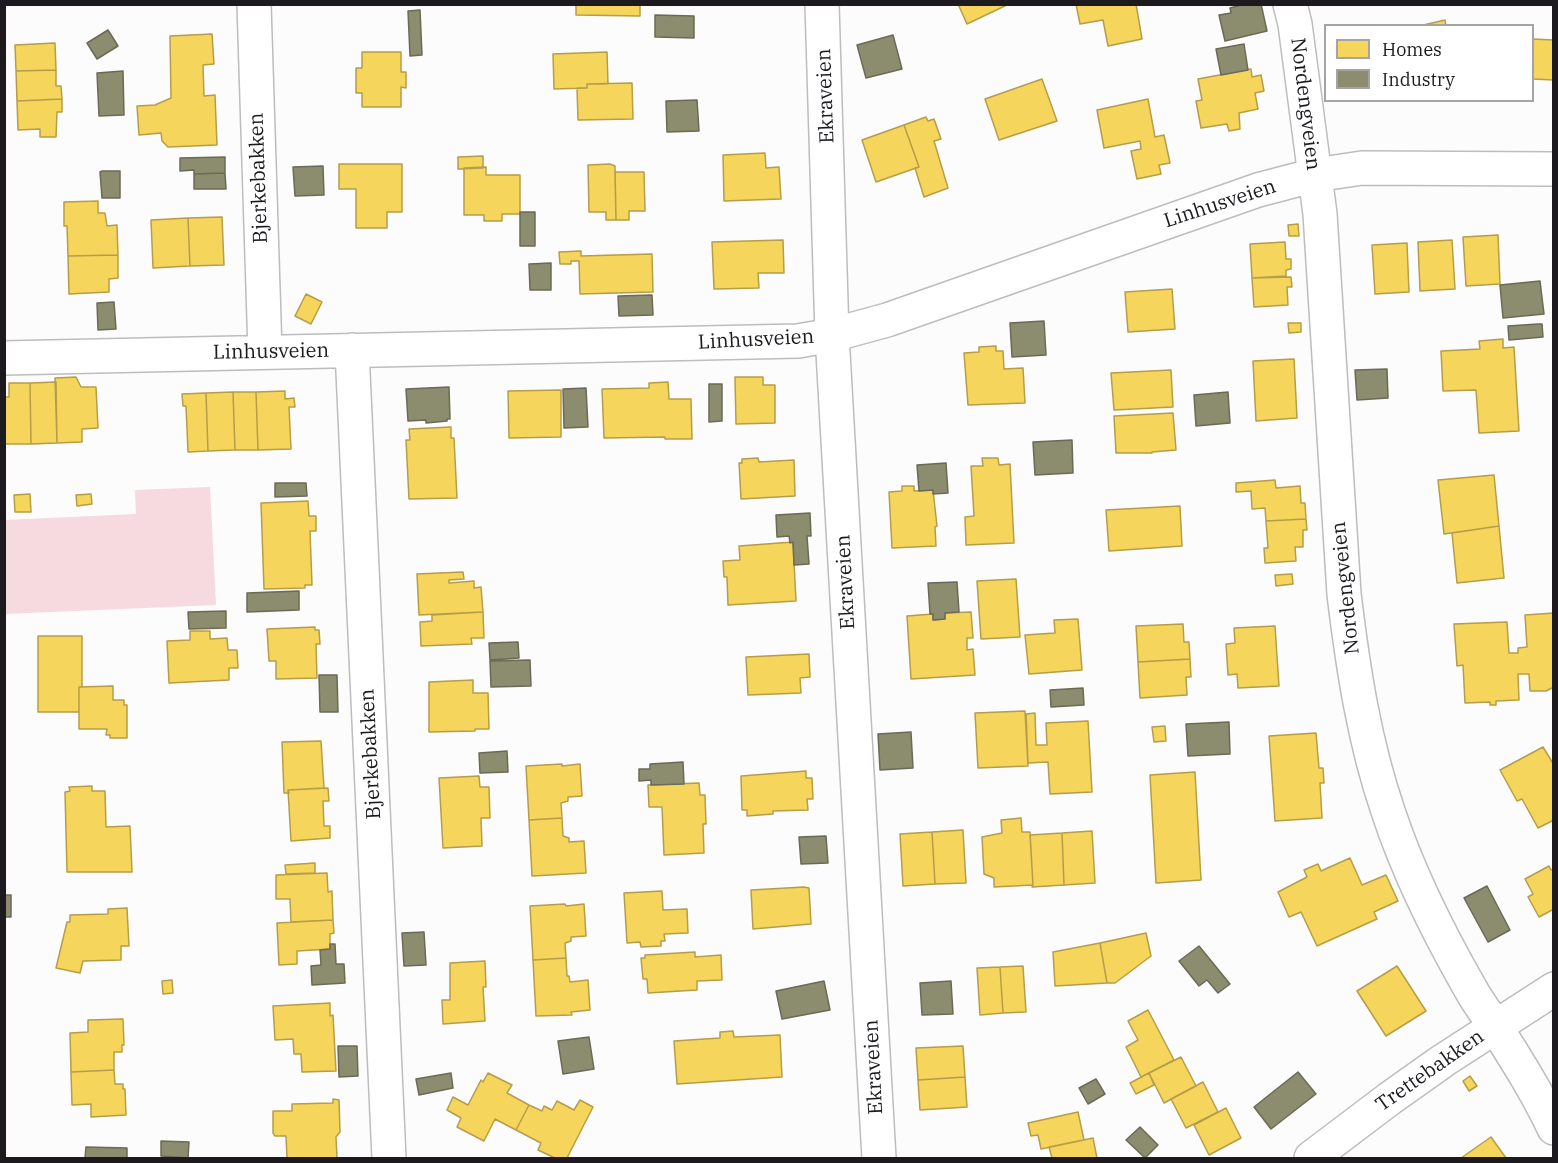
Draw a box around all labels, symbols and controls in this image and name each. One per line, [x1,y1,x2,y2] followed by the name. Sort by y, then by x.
[1324,24,1534,102] legend
[1285,36,1325,172] street label: Nordengveien
[1382,38,1442,61] text: Homes
[812,48,840,144] street label: Ekraveien
[1382,68,1455,91] text: Industry
[245,112,273,244] street label: Bjerkebakken
[1161,175,1279,233] street label: Linhusveien
[697,325,815,355] street label: Linhusveien
[213,339,329,365] street label: Linhusveien
[1327,520,1365,656] street label: Nordengveien
[832,534,860,630] street label: Ekraveien
[356,688,386,820] street label: Bjerkebakken
[860,1019,888,1115] street label: Ekraveien
[1371,1025,1489,1117] street label: Trettebakken

